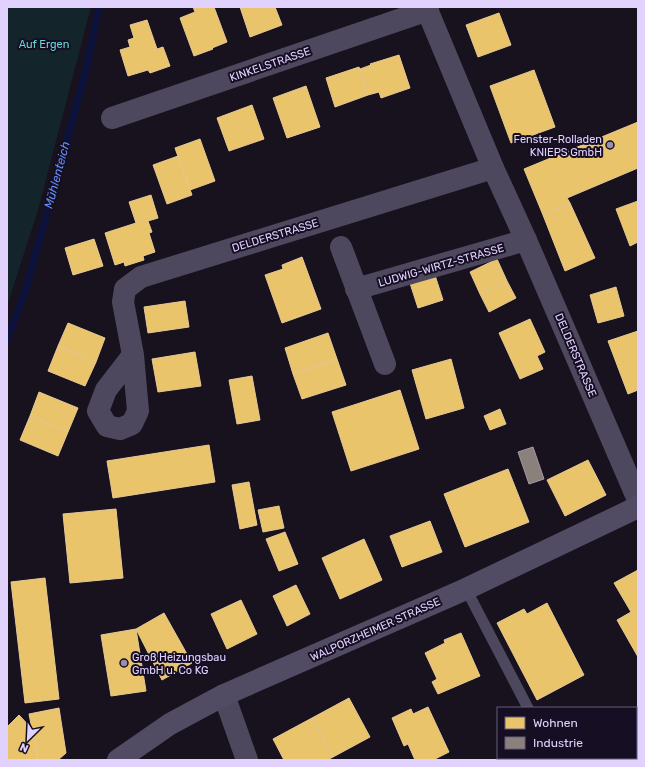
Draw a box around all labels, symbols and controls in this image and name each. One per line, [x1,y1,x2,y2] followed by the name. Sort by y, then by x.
[19,38,69,51] park label: Auf Ergen
[228,44,313,84] street label: KINKELSTRASSE
[514,133,602,159] place label: Fenster-Rolladen KNIEPS GmbH
[41,140,73,210] water label: Mühlenteich
[605,140,615,150] marker: Fenster-Rolladen KNIEPS GmbH
[230,216,320,255] street label: DELDERSTRASSE
[377,241,506,290] street label: LUDWIG-WIRTZ-STRASSE
[552,311,599,399] street label: DELDERSTRASSE
[308,595,443,664] street label: WALPORZHEIMER STRASSE
[132,651,226,677] place label: Groß Heizungsbau GmbH u. Co KG
[119,658,129,668] marker: Groß Heizungsbau GmbH u. Co KG
[497,707,637,759] legend
[533,716,578,730] text: Wohnen
[8,719,48,759] north arrow
[533,736,583,750] text: Industrie
[18,740,30,755] text: N

